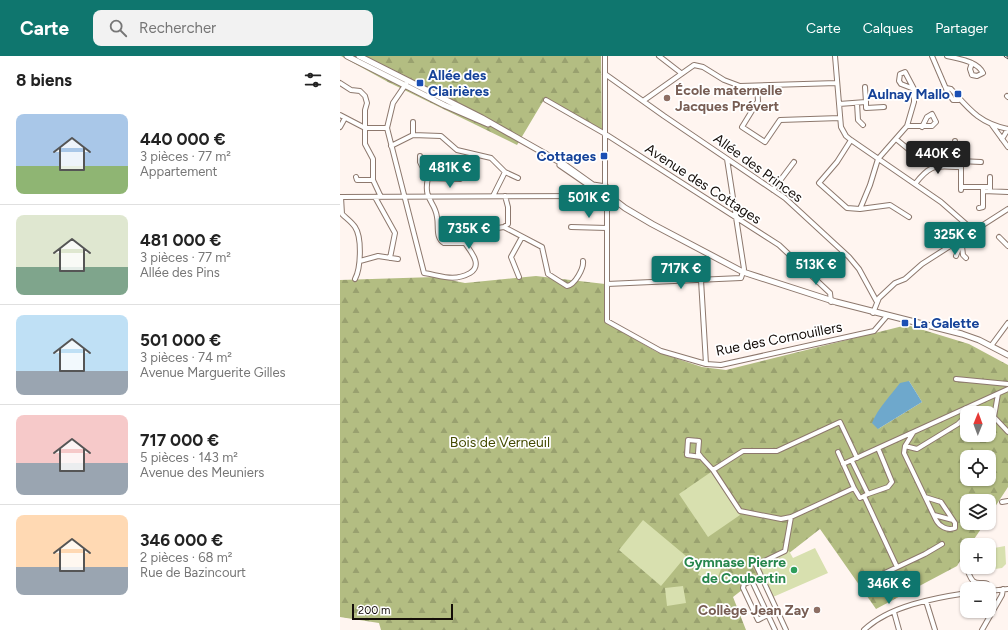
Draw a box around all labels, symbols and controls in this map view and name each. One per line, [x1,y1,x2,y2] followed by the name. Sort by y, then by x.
[93,10,373,46] search box
[20,17,69,40] text: Carte
[107,17,129,39] icon: search
[139,19,216,37] text: Rechercher
[806,20,841,37] text: Carte
[863,20,913,37] text: Calques
[935,20,988,37] text: Partager
[428,67,490,100] place label: Allée des Clairières
[302,69,324,91] icon: filters
[16,70,72,90] text: 8 biens
[415,78,425,88] marker: Allée des Clairières
[675,82,782,115] place label: École maternelle Jacques Prévert
[868,86,950,103] place label: Aulnay Mallo
[953,89,963,99] marker: Aulnay Mallo
[662,93,672,103] marker: École maternelle Jacques Prévert
[140,129,226,149] text: 440 000 €
[48,130,96,178] icon: home
[710,130,806,206] street label: Allée des Princes
[642,140,764,228] street label: Avenue des Cottages
[905,141,971,175] pin: 440K €
[915,146,961,161] text: 440K €
[536,148,596,165] place label: Cottages
[140,149,231,164] text: 3 pièces · 77 m²
[599,151,609,161] marker: Cottages
[417,155,483,189] pin: 481K €
[429,160,471,175] text: 481K €
[140,164,218,179] text: Appartement
[556,185,622,219] pin: 501K €
[568,190,610,205] text: 501K €
[436,216,502,250] pin: 735K €
[448,221,490,236] text: 735K €
[922,222,988,256] pin: 325K €
[933,227,977,242] text: 325K €
[140,230,221,250] text: 481 000 €
[48,231,96,279] icon: home
[140,250,231,265] text: 3 pièces · 77 m²
[783,252,849,286] pin: 513K €
[648,256,714,290] pin: 717K €
[795,257,837,272] text: 513K €
[661,261,701,276] text: 717K €
[140,265,220,280] text: Allée des Pins
[913,315,980,332] place label: La Galette
[714,318,844,360] street label: Rue des Cornouillers
[900,318,910,328] marker: La Galette
[140,330,221,350] text: 501 000 €
[48,331,96,379] icon: home
[140,350,232,365] text: 3 pièces · 74 m²
[140,365,286,380] text: Avenue Marguerite Gilles
[960,406,996,442] north arrow
[960,406,996,618] map controls
[140,430,219,450] text: 717 000 €
[48,431,96,479] icon: home
[450,434,550,451] park label: Bois de Verneuil
[140,450,238,465] text: 5 pièces · 143 m²
[960,450,996,486] button: locate
[140,465,264,480] text: Avenue des Meuniers
[960,494,996,530] button: layers
[140,530,223,550] text: 346 000 €
[48,531,96,579] icon: home
[960,538,996,574] button: +
[140,550,233,565] text: 2 pièces · 68 m²
[684,554,786,587] place label: Gymnase Pierre de Coubertin
[140,565,246,580] text: Rue de Bazincourt
[789,565,799,575] marker: Gymnase Pierre de Coubertin
[856,571,922,605] pin: 346K €
[867,576,911,591] text: 346K €
[960,582,996,618] button: −
[352,602,453,621] scale bar
[698,602,810,619] place label: Collège Jean Zay
[358,604,390,617] text: 200 m
[812,605,822,615] marker: Collège Jean Zay

